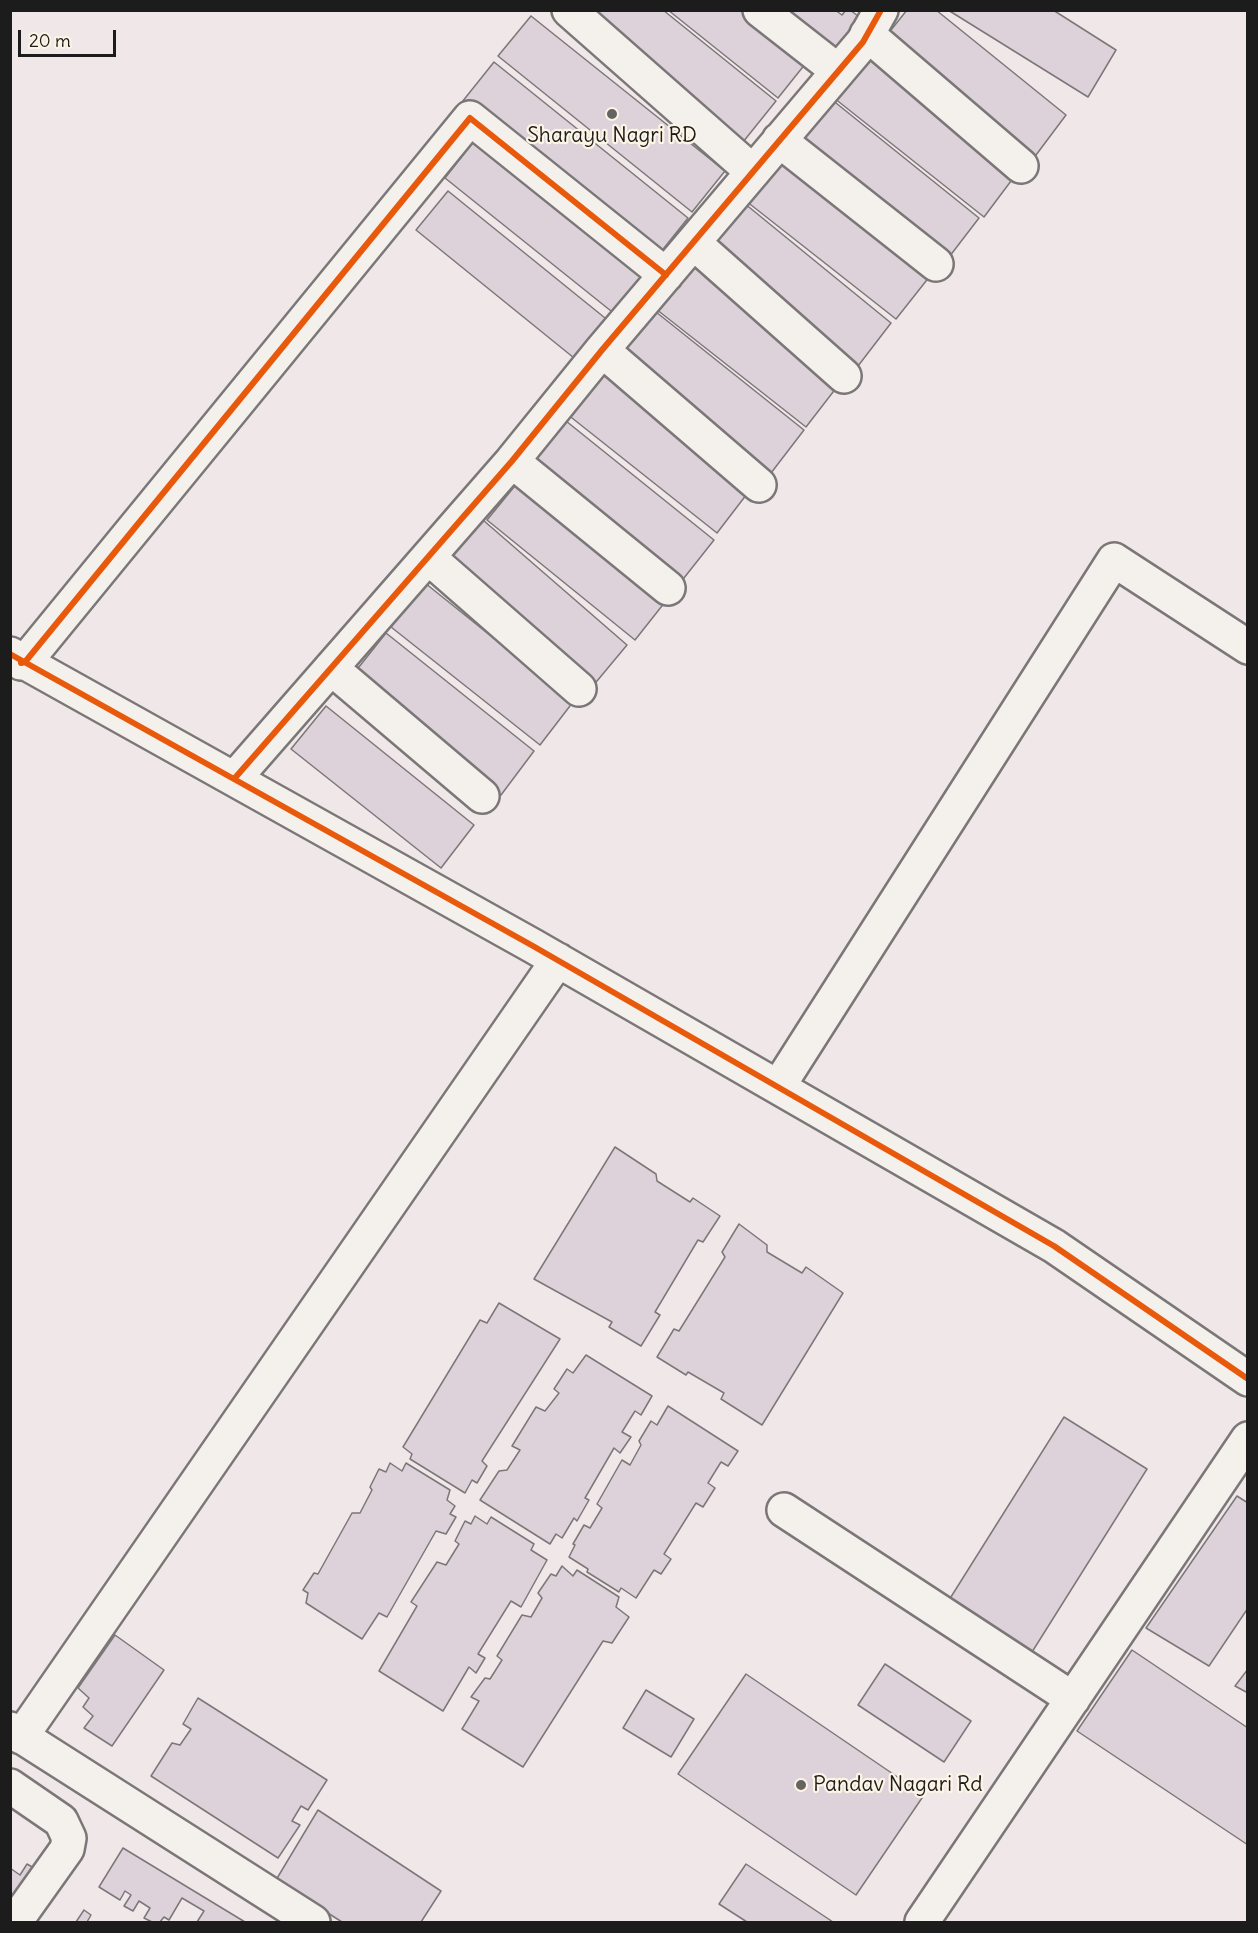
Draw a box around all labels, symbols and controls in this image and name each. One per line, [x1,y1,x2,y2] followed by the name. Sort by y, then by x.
[21,18,118,56] scale bar
[29,29,71,52] text: 20 m
[605,107,619,121] marker: Sharayu Nagri RD
[527,123,697,149] place label: Sharayu Nagri RD
[813,1772,983,1798] place label: Pandav Nagari Rd
[794,1778,808,1792] marker: Pandav Nagari Rd

